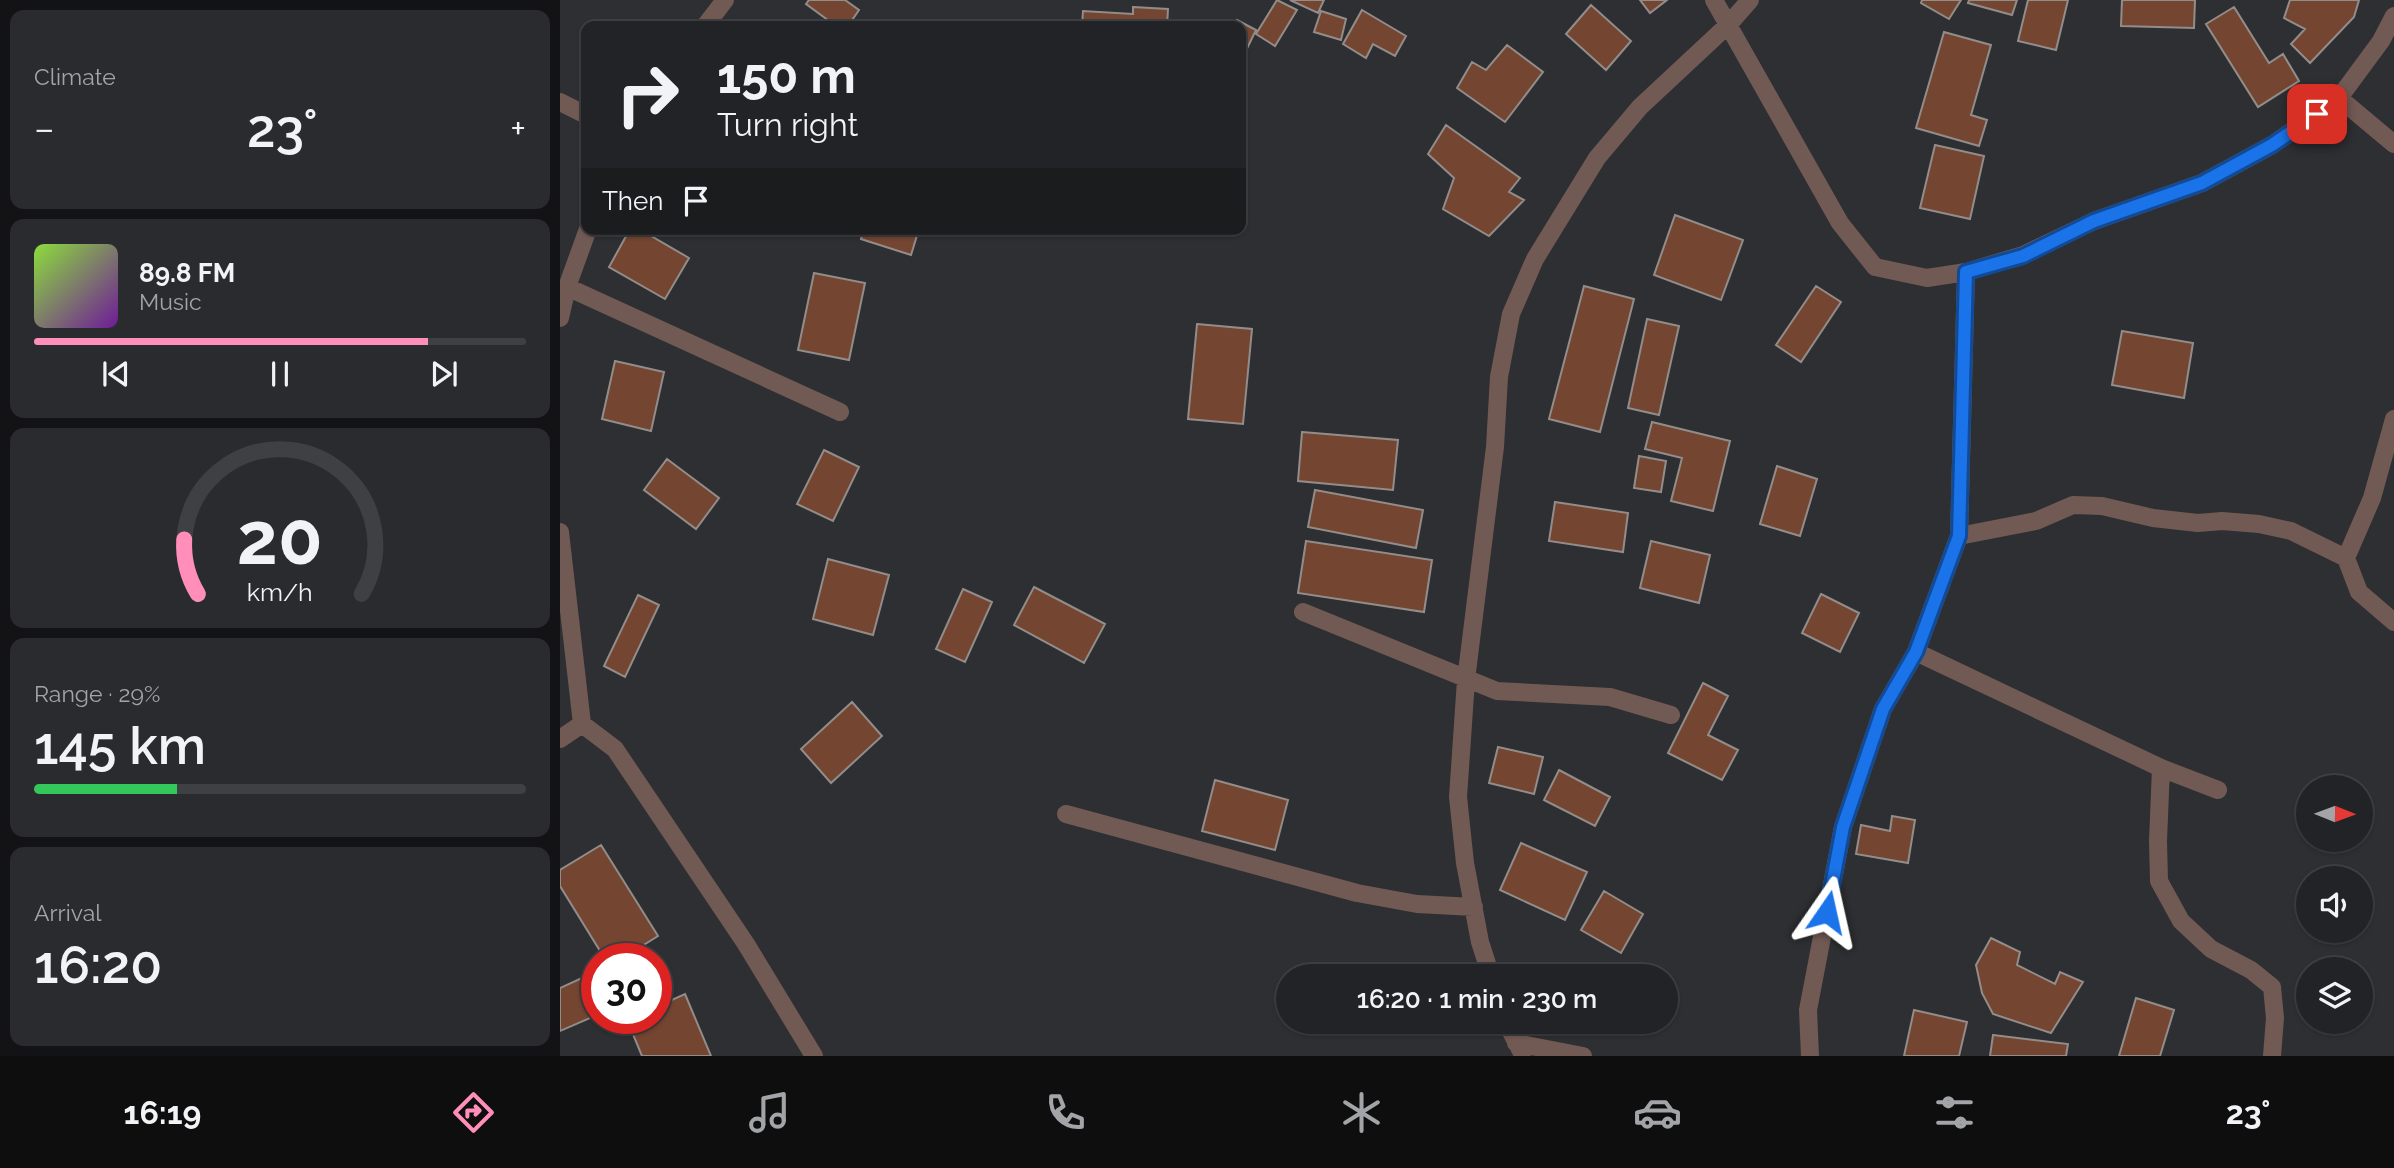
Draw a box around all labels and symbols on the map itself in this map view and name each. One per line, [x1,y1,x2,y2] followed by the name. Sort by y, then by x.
[2287,84,2347,144] pin
[2296,775,2373,852] north arrow
[1790,875,1864,949] position arrow
[581,943,672,1034] speed limit sign: 30

